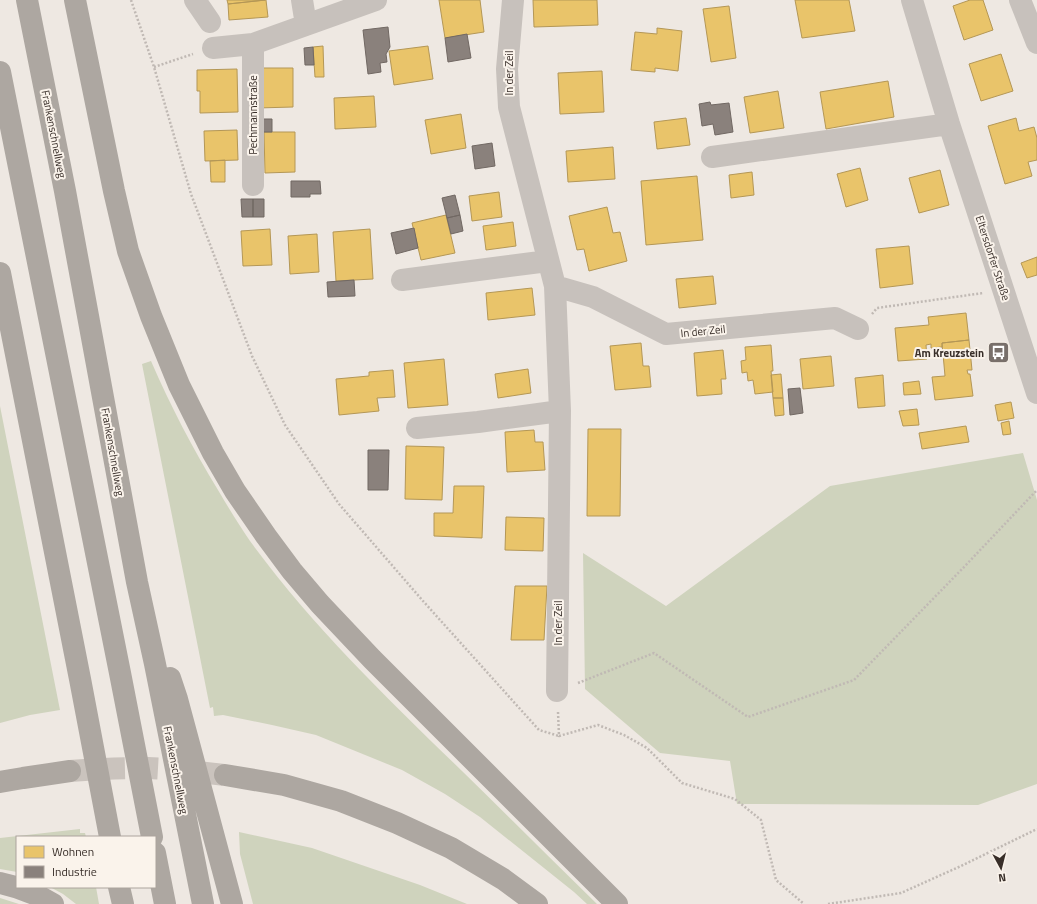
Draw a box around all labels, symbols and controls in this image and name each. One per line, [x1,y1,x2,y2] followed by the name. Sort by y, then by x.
[501,51,517,95] street label: In der Zeil
[245,75,261,155] street label: Pechmannstraße
[38,89,70,180] street label: Frankenschnellweg
[972,213,1014,303] street label: Eltersdorfer Straße
[680,321,726,341] street label: In der Zeil
[986,340,1012,366] bus stop icon: Am Kreuzstein
[915,345,984,361] place label: Am Kreuzstein
[97,407,129,498] street label: Frankenschnellweg
[550,601,566,645] street label: In der Zeil
[160,725,192,816] street label: Frankenschnellweg
[16,836,156,888] legend
[52,842,94,861] text: Wohnen
[981,848,1021,888] north arrow
[52,862,97,881] text: Industrie
[997,870,1007,886] text: N

